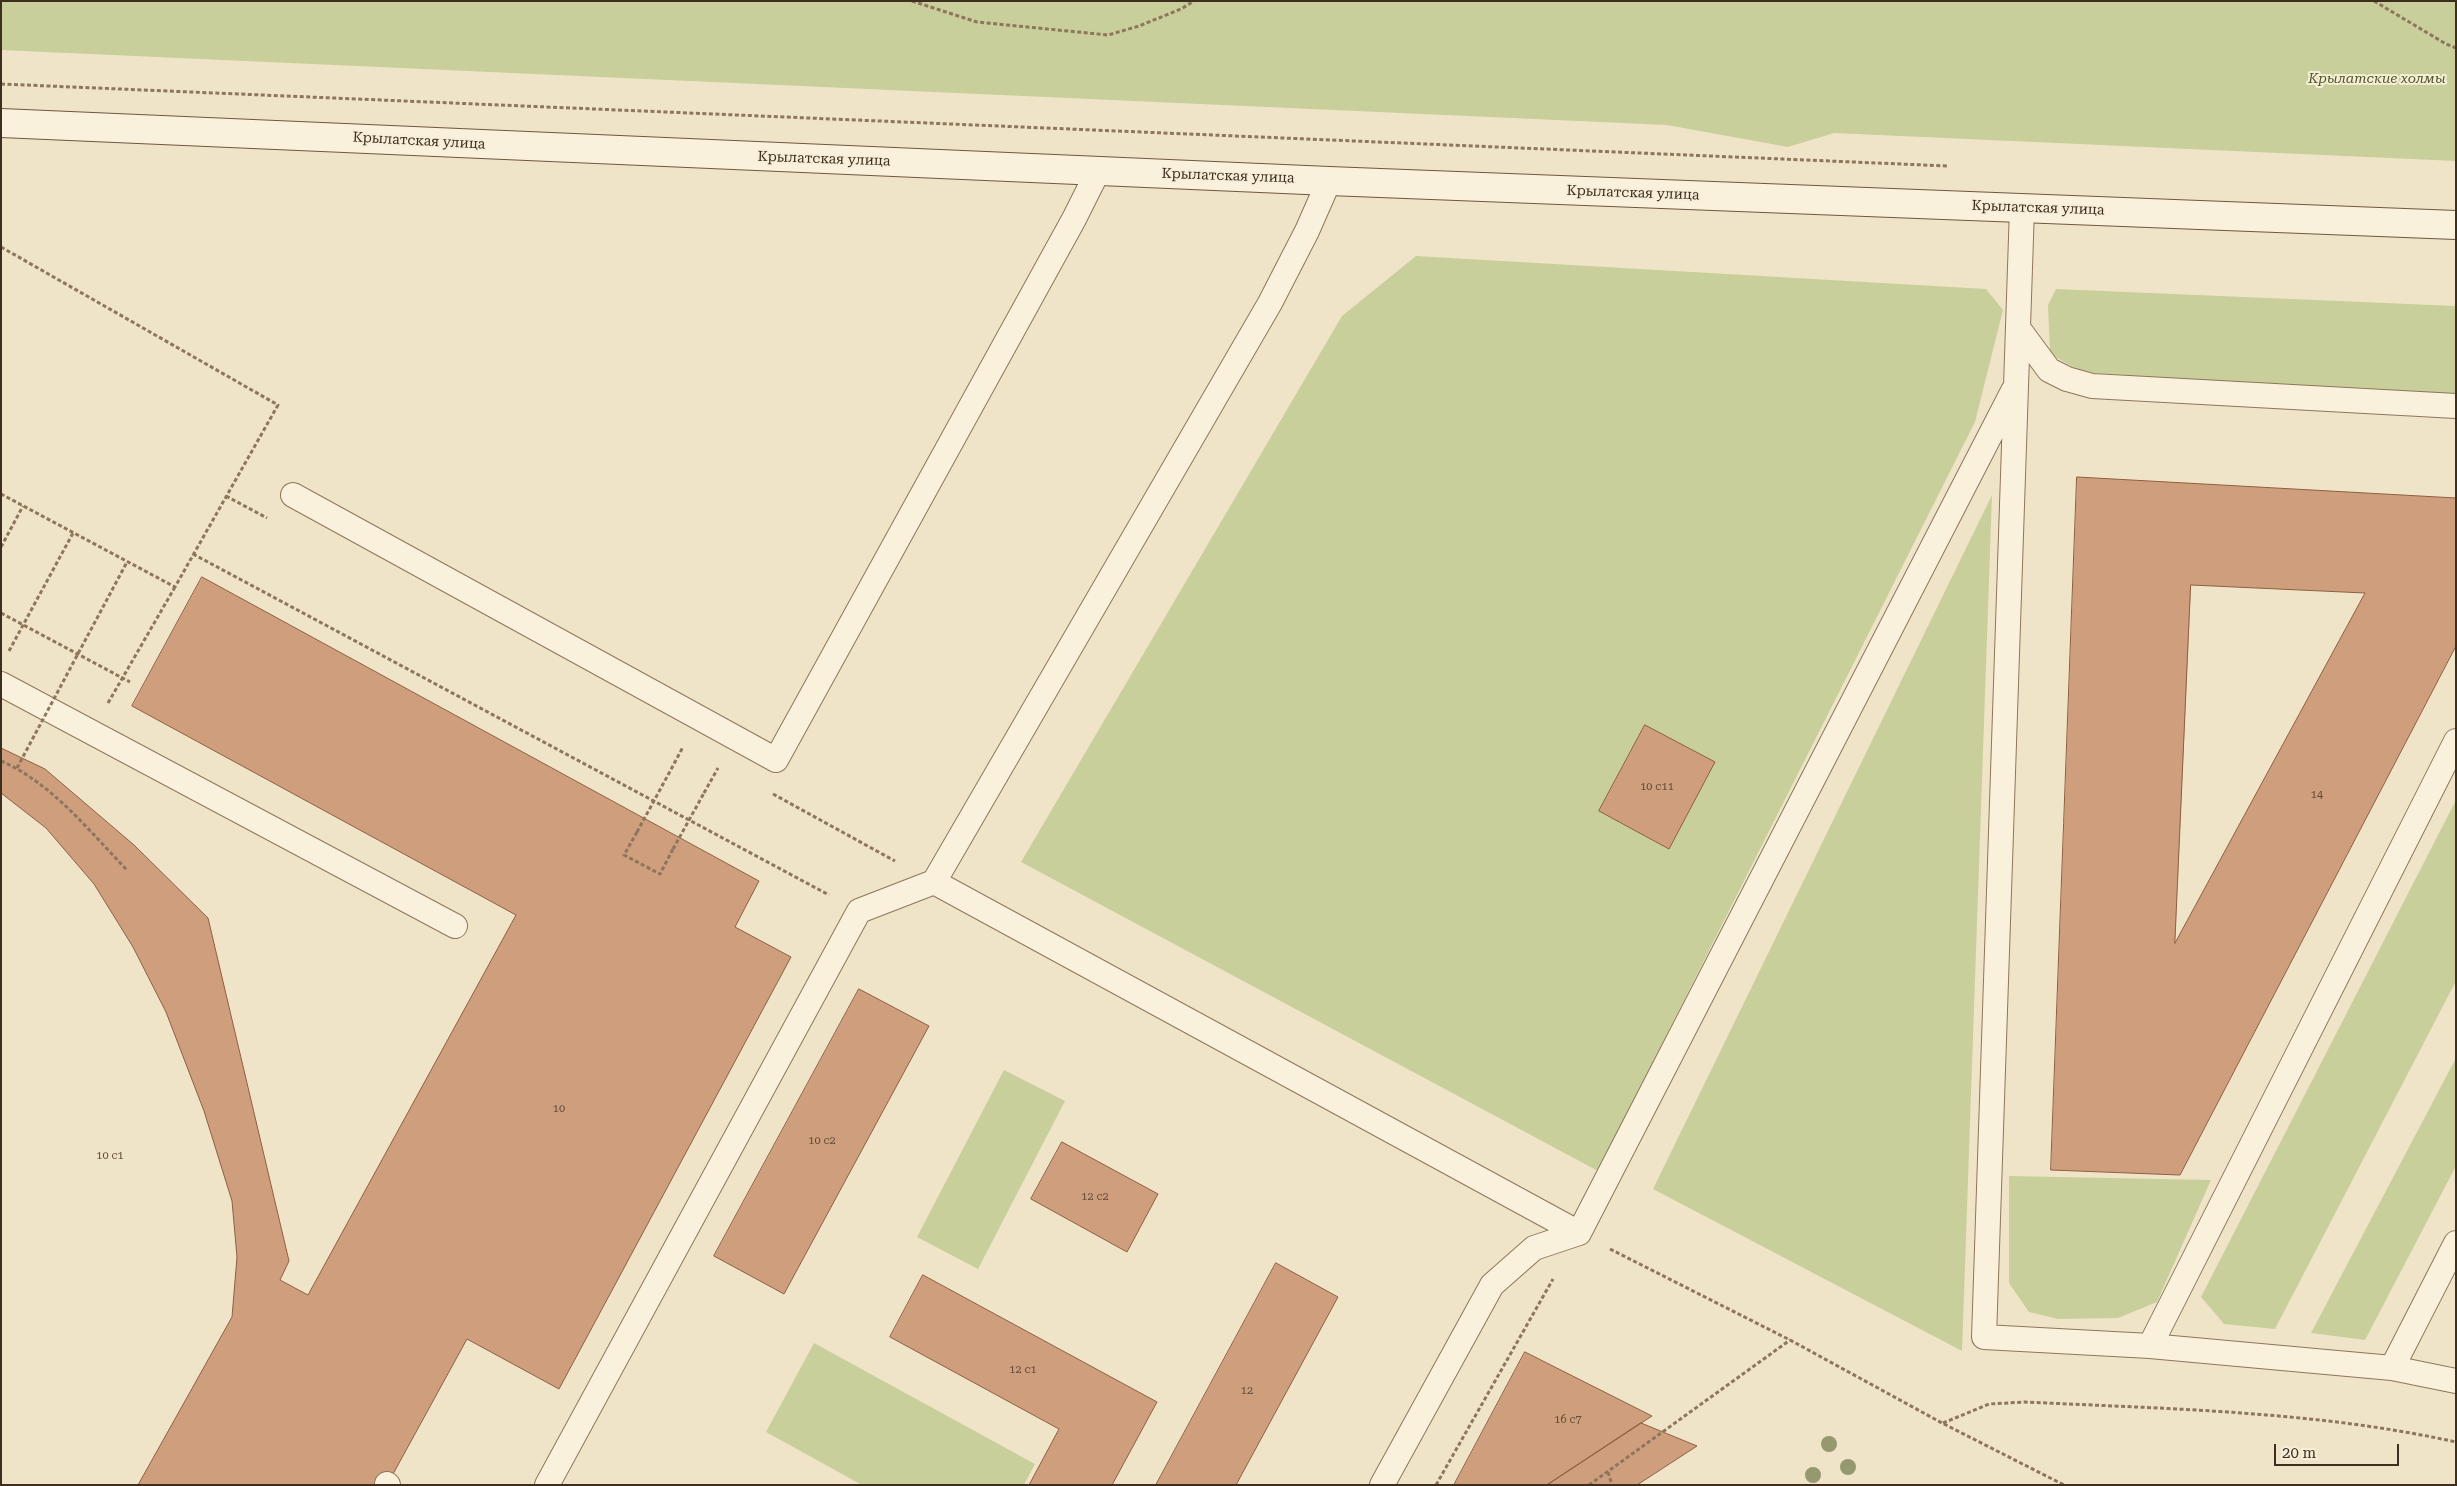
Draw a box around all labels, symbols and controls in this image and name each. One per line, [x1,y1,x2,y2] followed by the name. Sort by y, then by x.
[2308,71,2446,87] park label: Крылатские холмы
[352,129,486,153] street label: Крылатская улица
[757,148,891,170] street label: Крылатская улица
[1161,165,1295,187] street label: Крылатская улица
[1566,182,1700,204] street label: Крылатская улица
[1971,197,2105,219] street label: Крылатская улица
[1640,780,1674,794] house number: 10 с11
[2311,788,2323,802] house number: 14
[553,1102,565,1116] house number: 10
[808,1134,836,1148] house number: 10 с2
[96,1149,124,1163] house number: 10 с1
[1081,1190,1109,1204] house number: 12 с2
[1009,1363,1037,1377] house number: 12 с1
[1241,1384,1253,1398] house number: 12
[1554,1413,1582,1427] house number: 16 с7
[2277,1434,2402,1466] scale bar
[2282,1444,2316,1462] text: 20 m

